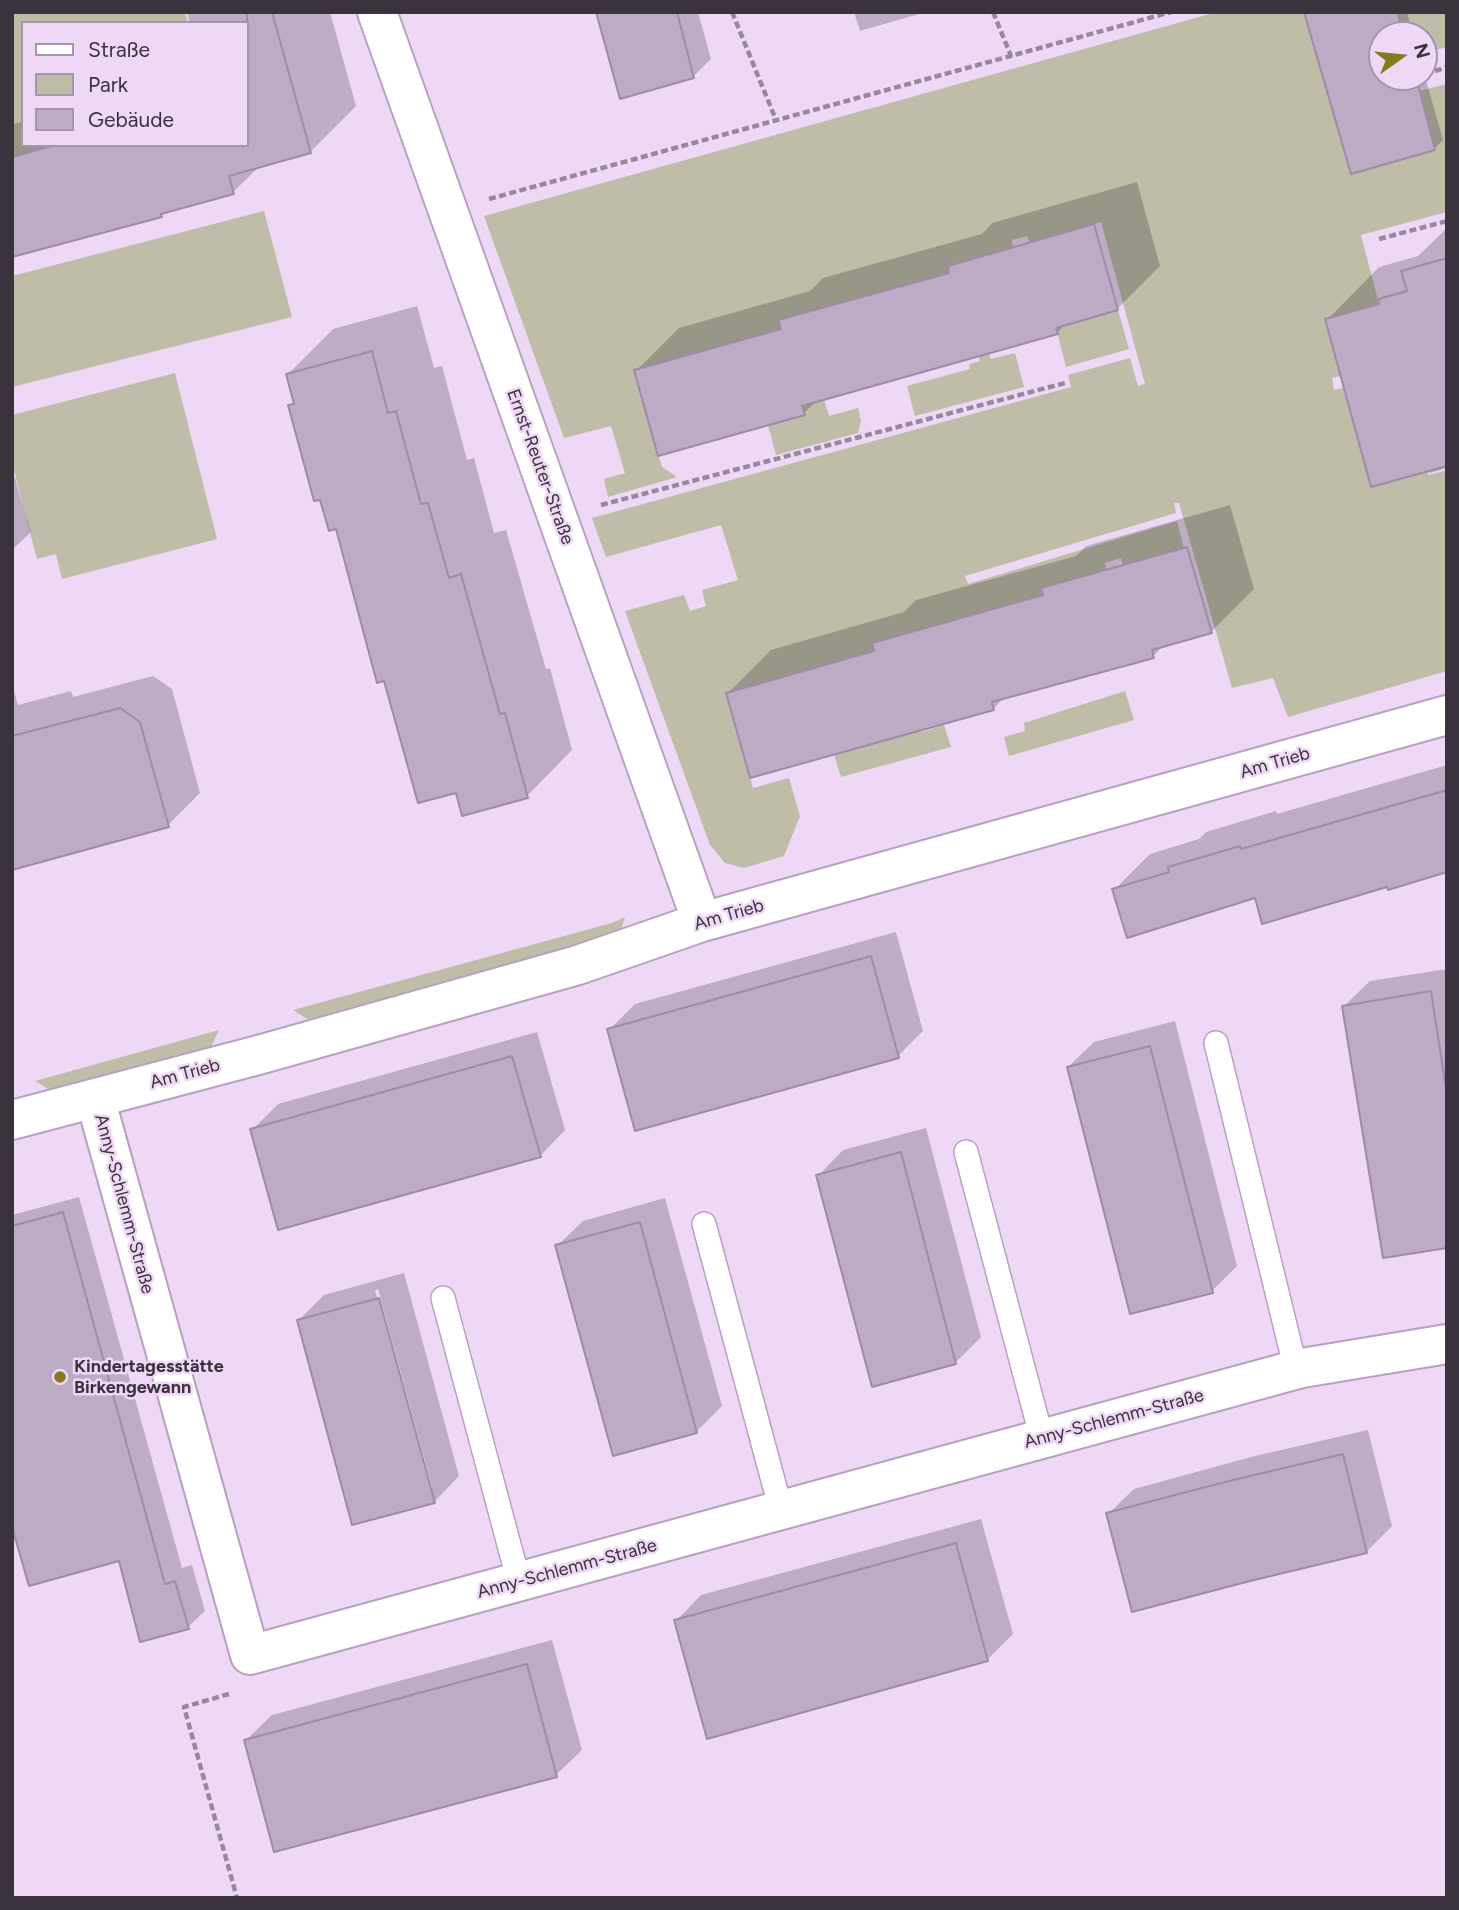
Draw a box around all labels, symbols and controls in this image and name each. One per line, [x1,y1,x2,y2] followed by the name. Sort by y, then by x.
[21,21,248,147] legend
[1368,21,1438,91] north arrow
[88,37,150,62] text: Straße
[1409,41,1435,61] text: N
[88,72,128,97] text: Park
[88,107,174,132] text: Gebäude
[502,386,578,548] street label: Ernst-Reuter-Straße
[1238,743,1312,783] street label: Am Trieb
[692,895,766,935] street label: Am Trieb
[148,1054,222,1094] street label: Am Trieb
[90,1112,158,1296] street label: Anny-Schlemm-Straße
[74,1356,224,1398] place label: Kindertagesstätte Birkengewann
[52,1369,68,1385] marker: Kindertagesstätte Birkengewann
[1022,1385,1206,1453] street label: Anny-Schlemm-Straße
[475,1535,659,1603] street label: Anny-Schlemm-Straße

